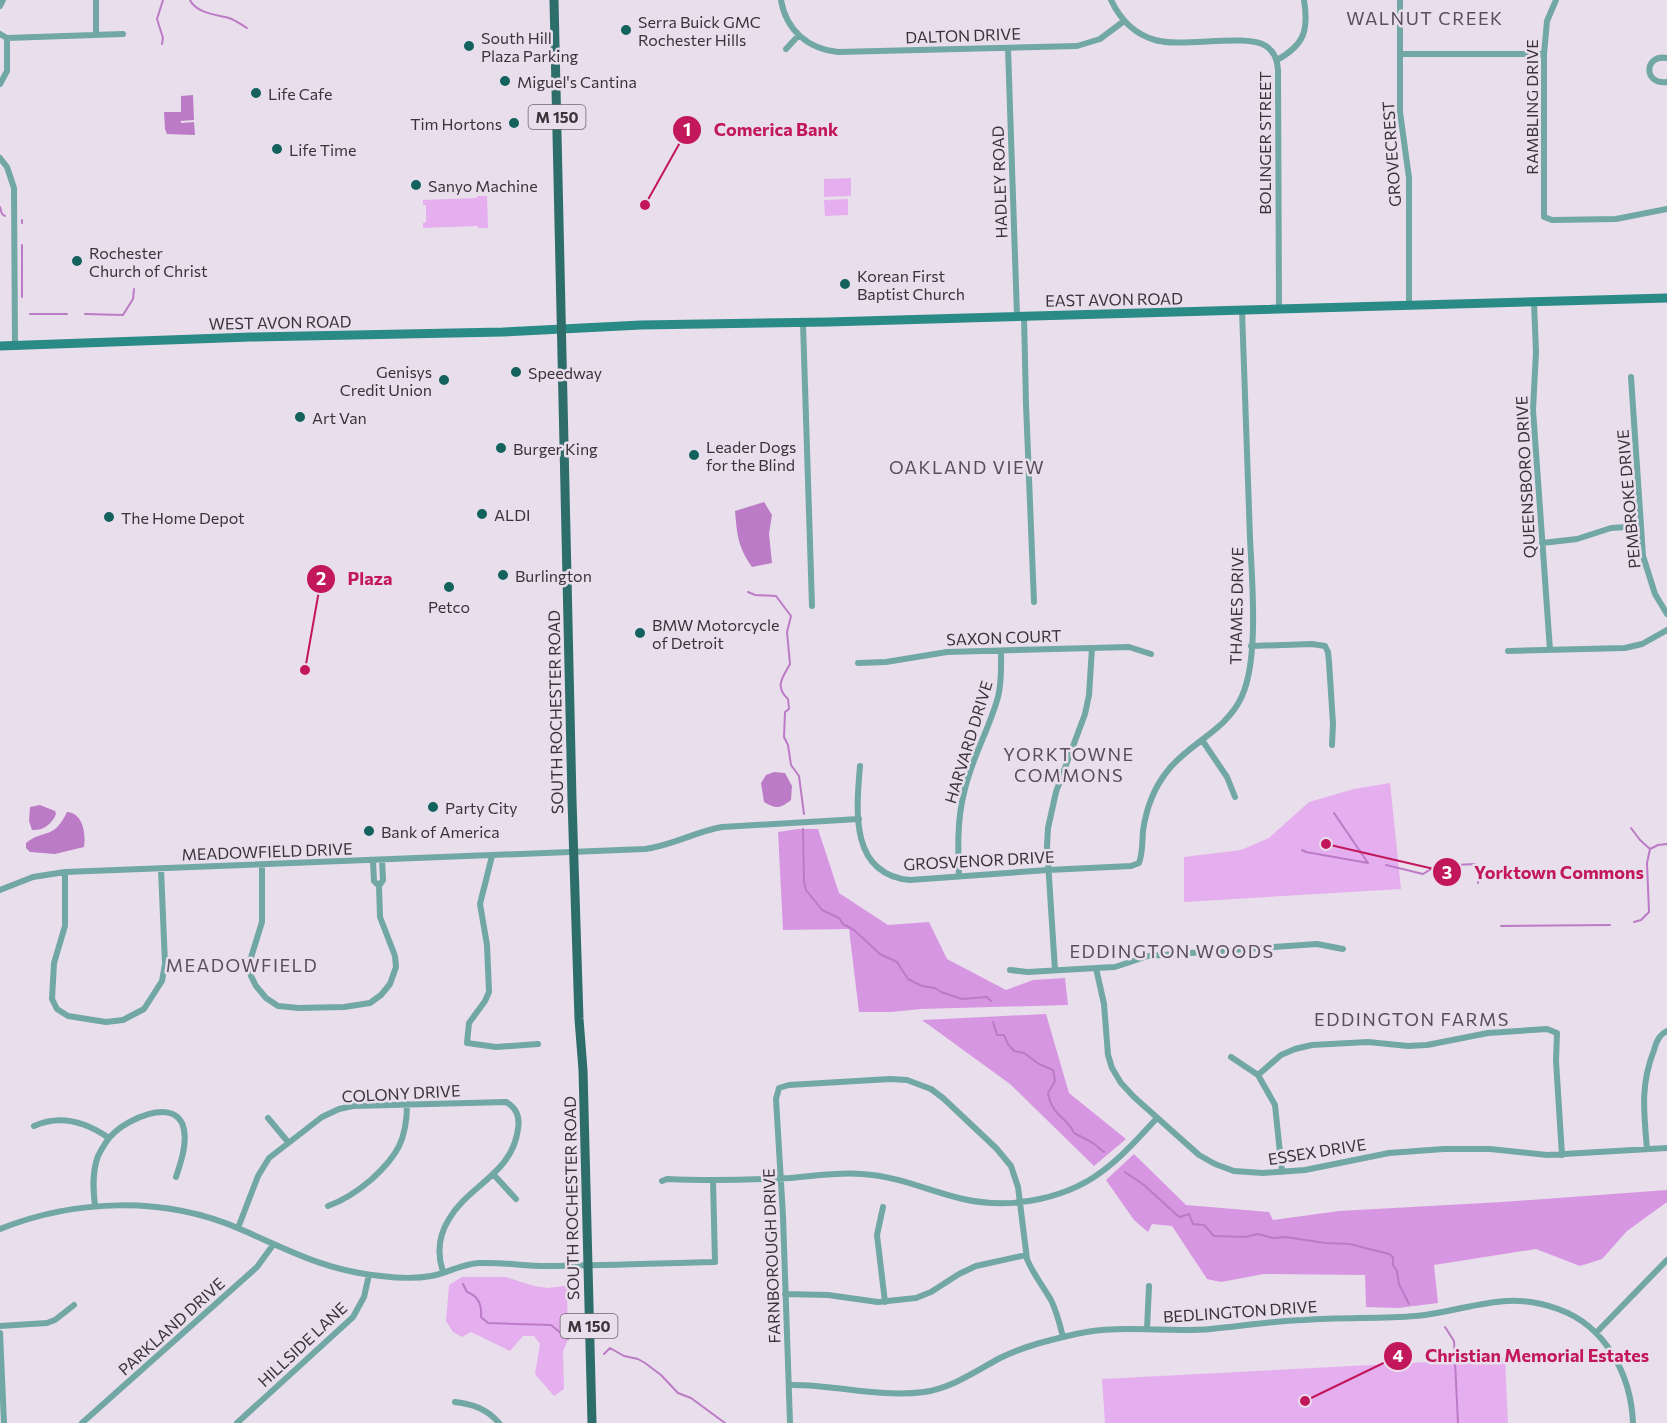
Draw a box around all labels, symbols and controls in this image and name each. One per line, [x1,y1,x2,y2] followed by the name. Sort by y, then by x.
[1346,7,1504,29] district label: WALNUT CREEK
[638,12,761,49] place label: Serra Buick GMC Rochester Hills
[619,23,633,37] marker: Serra Buick GMC Rochester Hills
[905,23,1021,47] street label: DALTON DRIVE
[481,28,579,65] place label: South Hill Plaza Parking
[462,39,476,53] marker: South Hill Plaza Parking
[1522,39,1541,175] street label: RAMBLING DRIVE
[1255,71,1274,215] street label: BOLINGER STREET
[517,72,637,91] place label: Miguel's Cantina
[498,74,512,88] marker: Miguel's Cantina
[268,84,332,103] place label: Life Cafe
[249,86,263,100] marker: Life Cafe
[1378,100,1404,208] street label: GROVECREST
[528,105,586,129] road number: M 150
[672,112,850,148] callout: Comerica Bank
[410,114,502,133] place label: Tim Hortons
[507,116,521,130] marker: Tim Hortons
[683,118,691,140] text: 1
[714,118,839,140] text: Comerica Bank
[988,125,1010,239] street label: HADLEY ROAD
[289,140,356,159] place label: Life Time
[270,142,284,156] marker: Life Time
[428,176,538,195] place label: Sanyo Machine
[409,178,423,192] marker: Sanyo Machine
[89,243,208,280] place label: Rochester Church of Christ
[70,254,84,268] marker: Rochester Church of Christ
[857,266,965,303] place label: Korean First Baptist Church
[838,277,852,291] marker: Korean First Baptist Church
[1045,288,1183,310] street label: EAST AVON ROAD
[208,311,352,333] street label: WEST AVON ROAD
[340,362,432,399] place label: Genisys Credit Union
[528,363,602,382] place label: Speedway
[509,365,523,379] marker: Speedway
[437,373,451,387] marker: Genisys Credit Union
[1511,395,1539,559] street label: QUEENSBORO DRIVE
[312,408,367,427] place label: Art Van
[293,410,307,424] marker: Art Van
[1612,429,1644,569] street label: PEMBROKE DRIVE
[706,437,796,474] place label: Leader Dogs for the Blind
[513,439,598,458] place label: Burger King
[494,441,508,455] marker: Burger King
[687,448,701,462] marker: Leader Dogs for the Blind
[889,456,1045,478] district label: OAKLAND VIEW
[494,505,530,524] place label: ALDI
[475,507,489,521] marker: ALDI
[121,508,245,527] place label: The Home Depot
[102,510,116,524] marker: The Home Depot
[1225,547,1247,665] street label: THAMES DRIVE
[306,561,405,597] callout: Plaza
[515,566,592,585] place label: Burlington
[316,567,326,589] text: 2
[348,567,392,589] text: Plaza
[496,568,510,582] marker: Burlington
[442,580,456,594] marker: Petco
[428,597,470,616] place label: Petco
[544,610,566,814] street label: SOUTH ROCHESTER ROAD
[652,615,780,652] place label: BMW Motorcycle of Detroit
[946,625,1062,649] street label: SAXON COURT
[633,626,647,640] marker: BMW Motorcycle of Detroit
[940,678,996,806] street label: HARVARD DRIVE
[1003,743,1135,786] district label: YORKTOWNE COMMONS
[445,798,518,817] place label: Party City
[426,800,440,814] marker: Party City
[381,822,500,841] place label: Bank of America
[362,824,376,838] marker: Bank of America
[181,839,353,863] street label: MEADOWFIELD DRIVE
[903,847,1055,873] street label: GROSVENOR DRIVE
[1432,854,1656,890] callout: Yorktown Commons
[1442,861,1452,883] text: 3
[1474,861,1644,883] text: Yorktown Commons
[1069,940,1275,962] district label: EDDINGTON WOODS
[166,954,318,976] district label: MEADOWFIELD
[1314,1008,1510,1030] district label: EDDINGTON FARMS
[341,1080,461,1106] street label: COLONY DRIVE
[560,1096,582,1300] street label: SOUTH ROCHESTER ROAD
[1267,1134,1367,1168] street label: ESSEX DRIVE
[758,1168,784,1344] street label: FARNBOROUGH DRIVE
[114,1273,228,1379] street label: PARKLAND DRIVE
[1162,1296,1318,1326] street label: BEDLINGTON DRIVE
[254,1298,350,1390] street label: HILLSIDE LANE
[560,1314,618,1338] road number: M 150
[1383,1338,1661,1374] callout: Christian Memorial Estates
[1392,1344,1404,1366] text: 4
[1425,1344,1649,1366] text: Christian Memorial Estates

